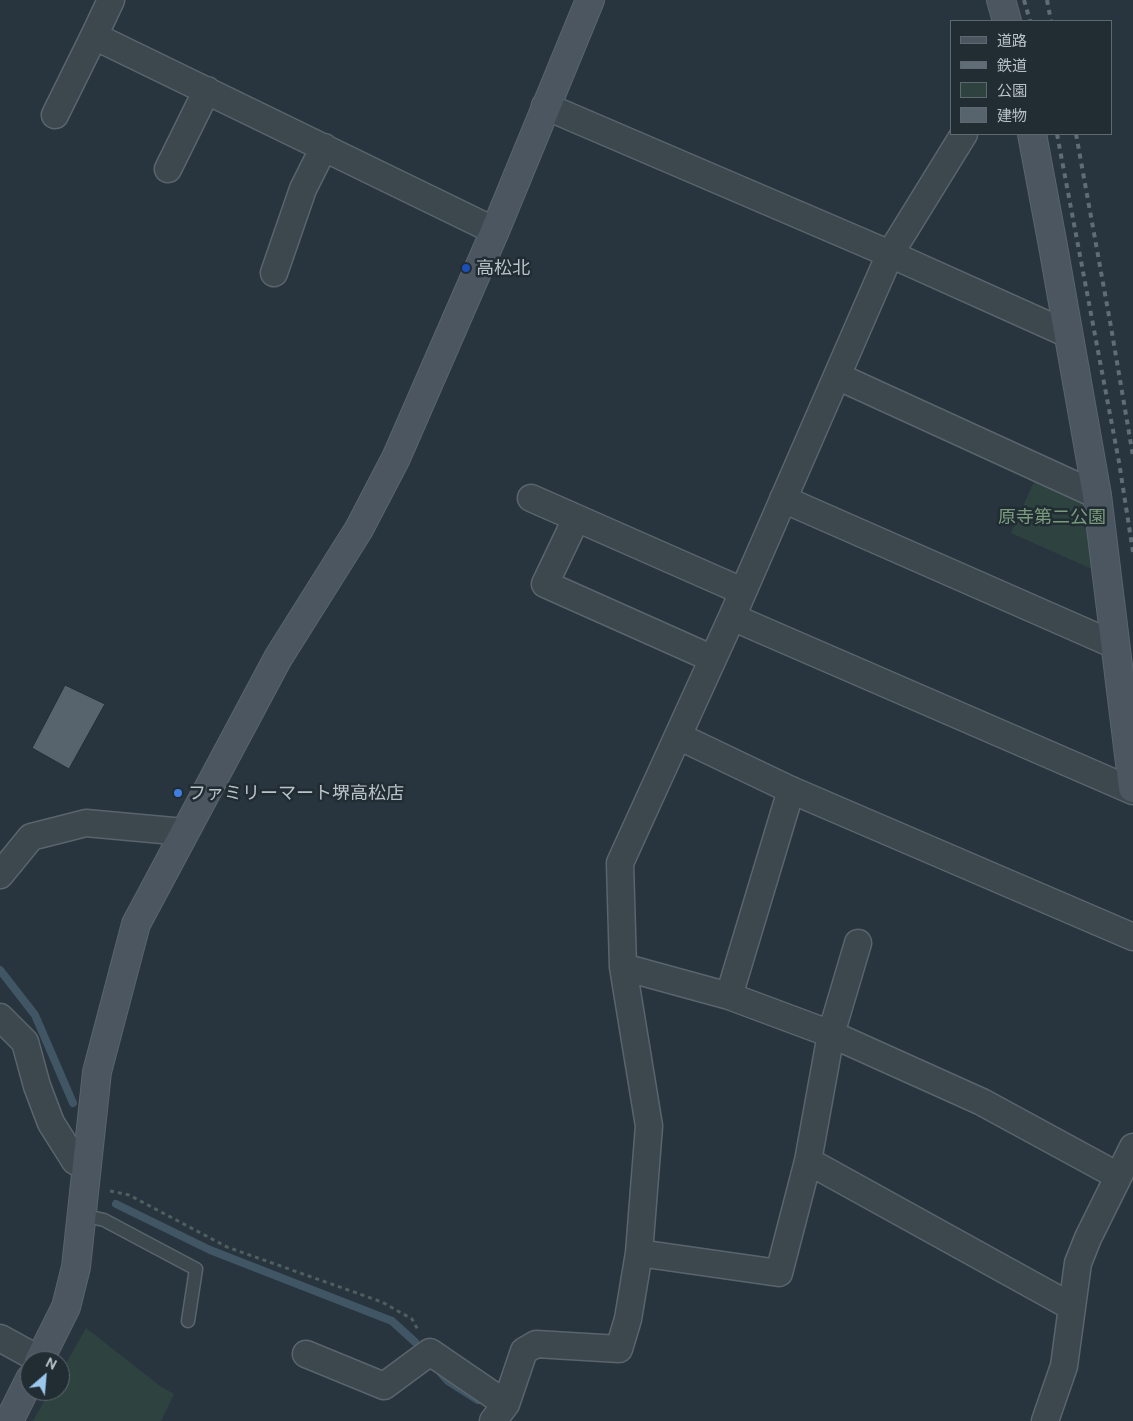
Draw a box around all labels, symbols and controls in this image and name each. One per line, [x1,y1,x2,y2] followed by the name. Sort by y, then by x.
[950,20,1113,135] legend
[997,32,1027,49] text: 道路
[997,57,1027,74] text: 鉄道
[997,82,1027,99] text: 公園
[997,107,1027,124] text: 建物
[476,257,530,279] place label: 高松北
[460,262,472,274] marker: 高松北
[998,506,1106,528] park label: 原寺第二公園
[188,782,404,804] place label: ファミリーマート堺高松店
[172,787,184,799] marker: ファミリーマート堺高松店
[20,1351,70,1401] north arrow
[43,1354,60,1373] text: N

